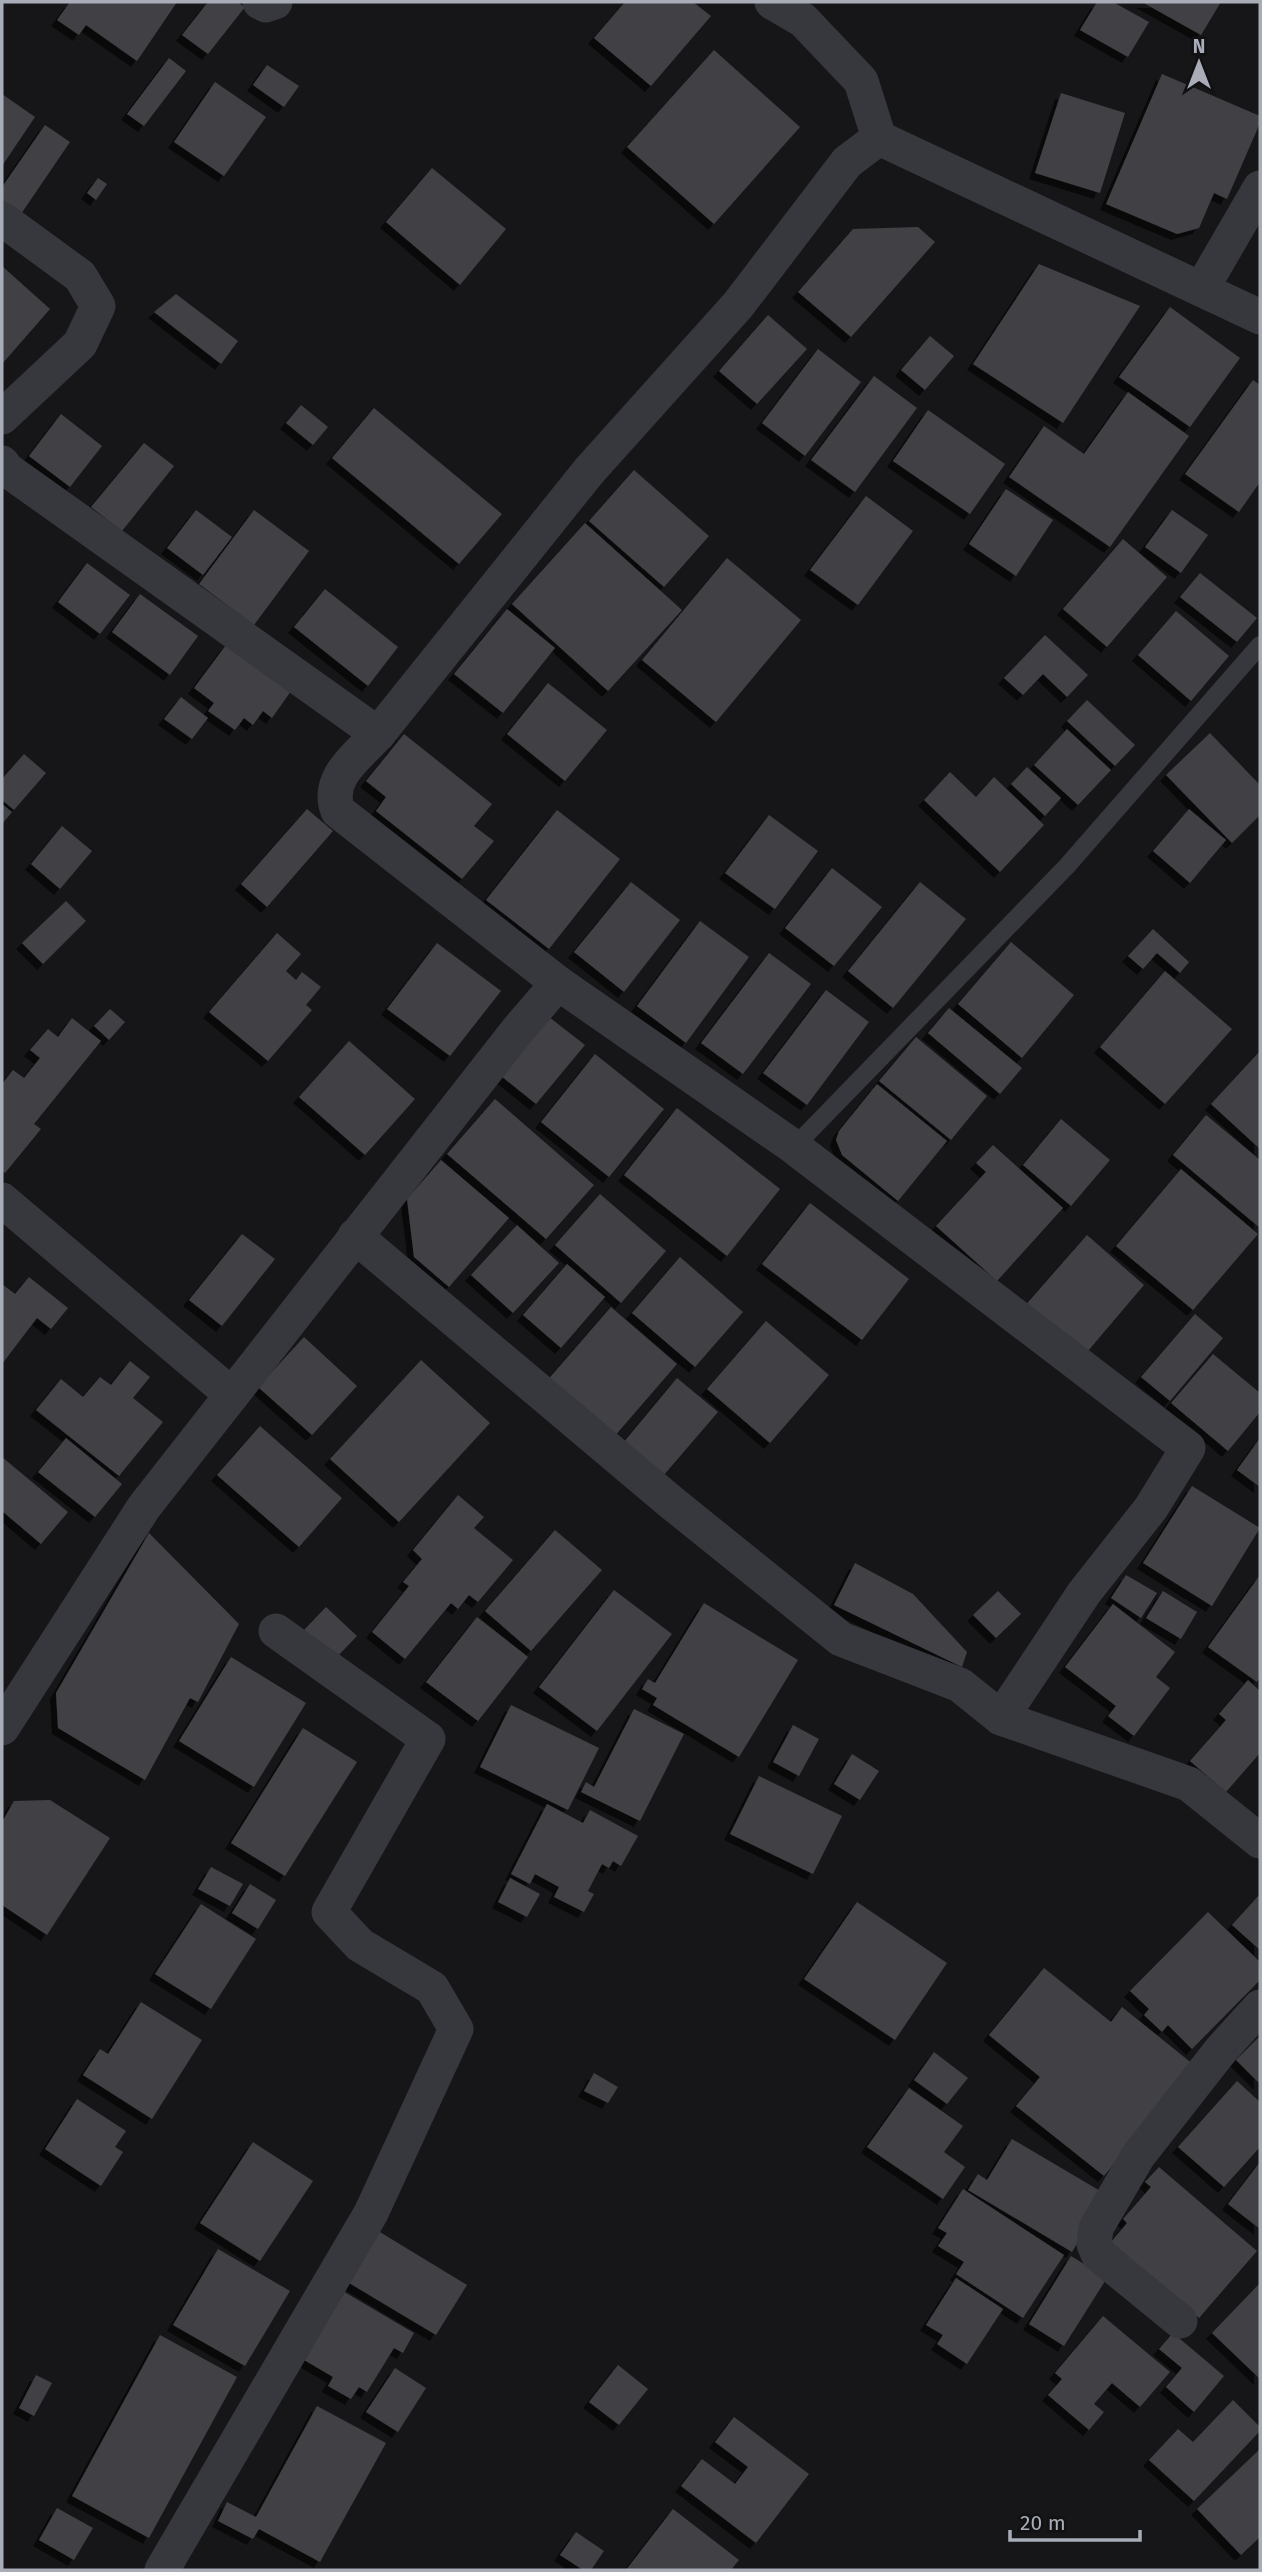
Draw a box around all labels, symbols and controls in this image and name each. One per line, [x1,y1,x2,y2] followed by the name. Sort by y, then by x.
[1164,28,1234,98] north arrow
[1193,35,1205,58] text: N
[1010,2498,1140,2542] scale bar
[1020,2510,1066,2536] text: 20 m

